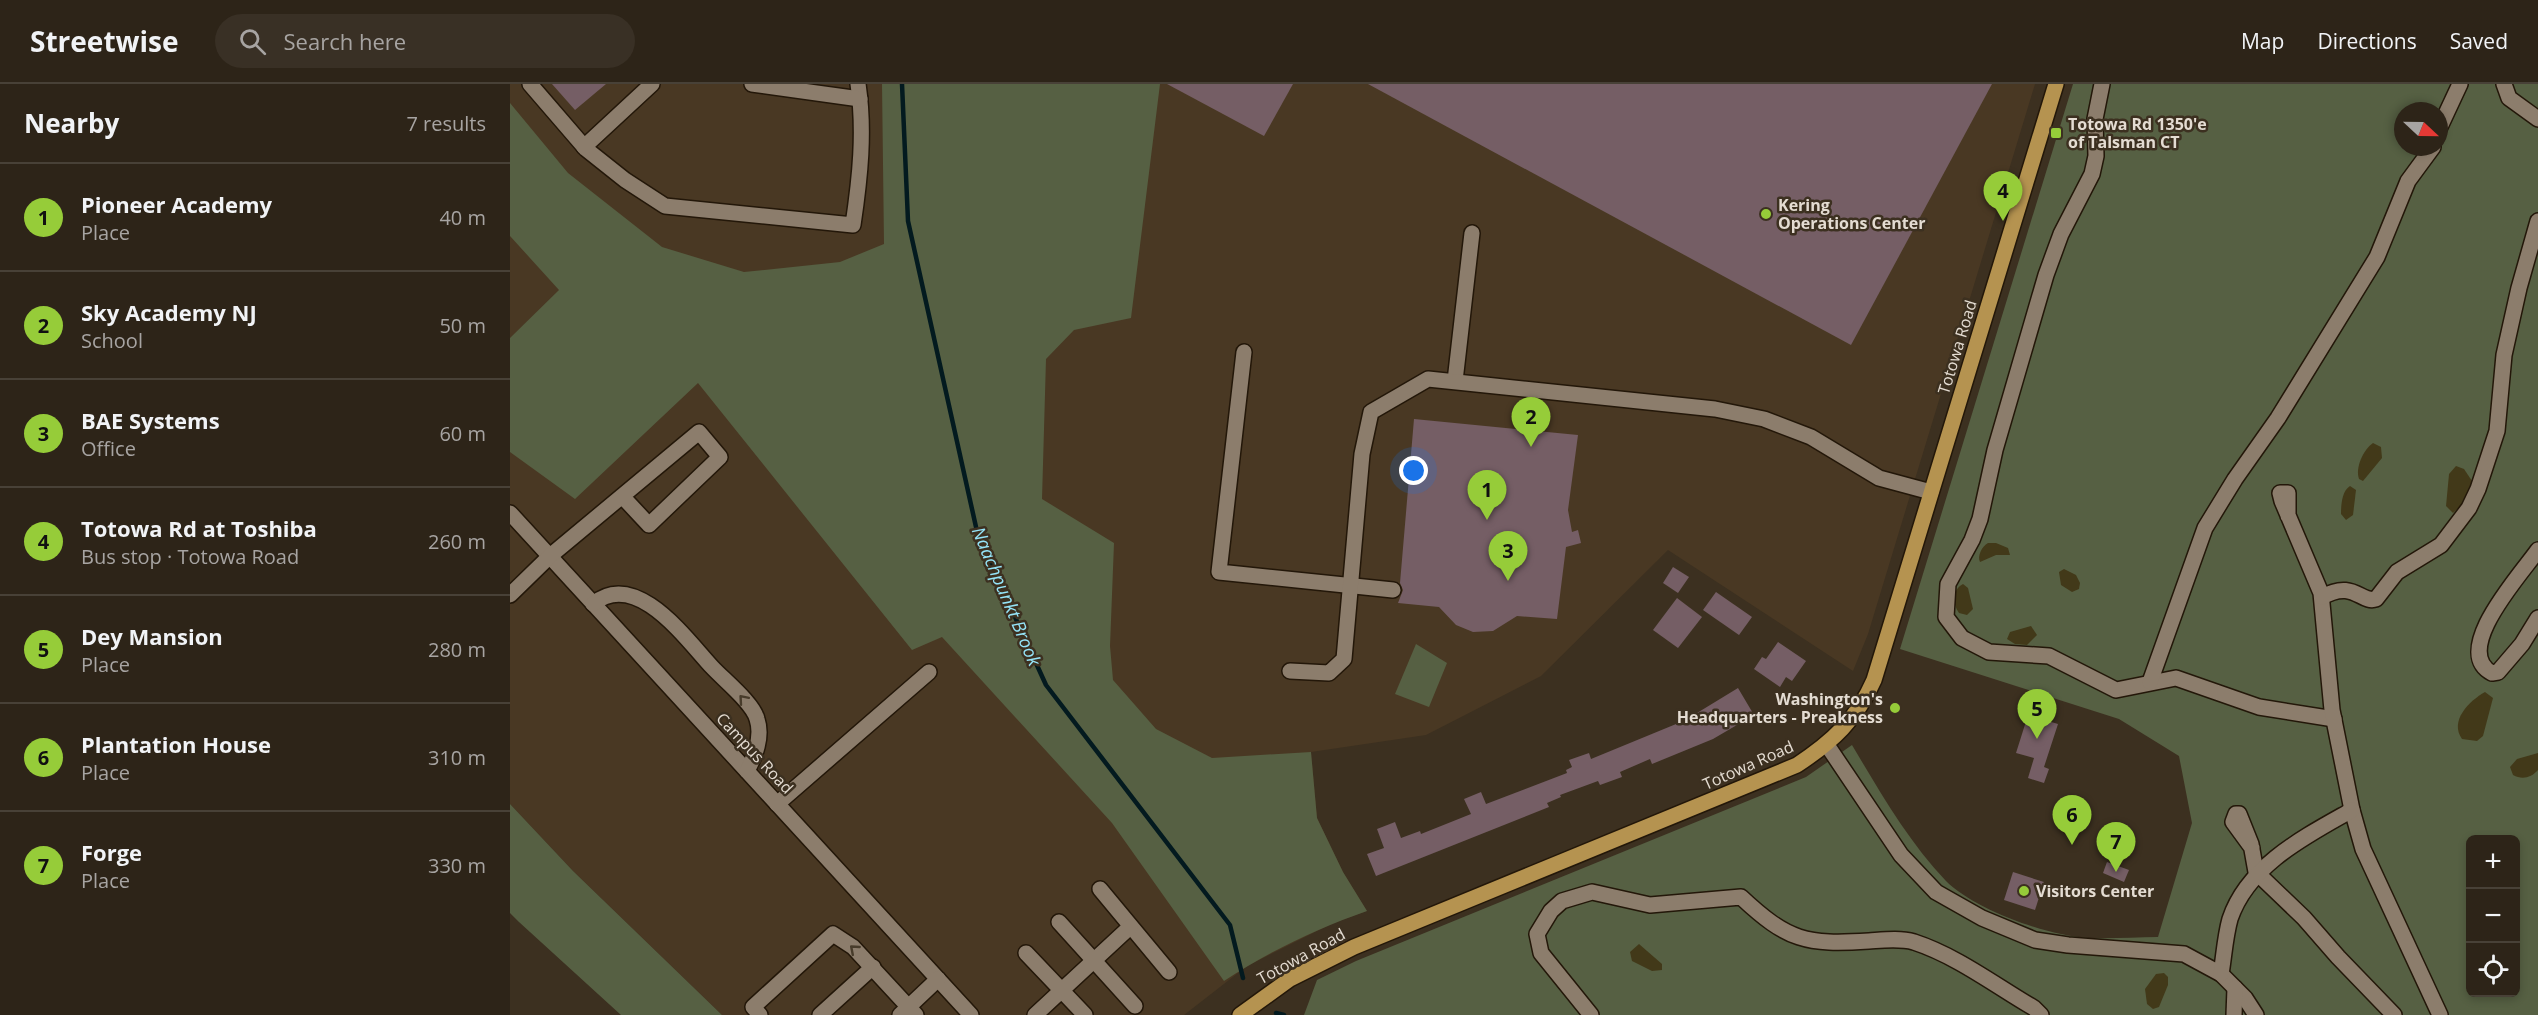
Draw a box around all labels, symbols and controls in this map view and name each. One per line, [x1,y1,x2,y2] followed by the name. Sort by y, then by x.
[215,14,635,68] search box
[30,22,179,60] text: Streetwise
[236,25,269,58] icon: search
[284,26,406,56] text: Search here
[2241,27,2284,55] text: Map
[2317,27,2417,55] text: Directions
[2450,27,2508,55] text: Saved
[2394,102,2448,156] north arrow
[24,105,119,141] text: Nearby
[406,110,486,137] text: 7 results
[2068,113,2207,153] place label: Totowa Rd 1350'e of Talsman CT
[2049,126,2063,140] marker: Totowa Rd 1350'e of Talsman CT
[1984,172,2022,221] pin: 4
[81,189,272,219] text: Pioneer Academy
[1778,194,1925,234] place label: Kering Operations Center
[38,204,49,231] text: 1
[439,204,486,231] text: 40 m
[1759,207,1773,221] marker: Kering Operations Center
[81,219,130,246] text: Place
[81,297,257,327] text: Sky Academy NJ
[1932,297,1982,397] street label: Totowa Road
[38,312,49,339] text: 2
[439,312,486,339] text: 50 m
[81,327,143,354] text: School
[1512,398,1550,447] pin: 2
[81,405,220,435] text: BAE Systems
[38,420,49,447] text: 3
[439,420,486,447] text: 60 m
[81,435,136,462] text: Office
[1399,456,1428,485] your location
[1468,470,1506,520] pin: 1
[81,513,317,543] text: Totowa Rd at Toshiba
[967,523,1048,670] water label: Naachpunkt Brook
[38,528,49,555] text: 4
[428,528,486,555] text: 260 m
[1488,532,1528,581] pin: 3
[81,543,299,570] text: Bus stop · Totowa Road
[81,621,223,651] text: Dey Mansion
[38,636,49,663] text: 5
[428,636,486,663] text: 280 m
[81,651,130,678] text: Place
[1677,688,1883,728] place label: Washington's Headquarters - Preakness
[2018,690,2056,739] pin: 5
[739,695,750,706] one-way arrow
[1888,701,1902,715] marker: Washington's Headquarters - Preakness
[712,708,798,798] street label: Campus Road
[81,729,271,759] text: Plantation House
[1699,735,1797,795] street label: Totowa Road
[38,744,49,771] text: 6
[428,744,486,771] text: 310 m
[81,759,130,786] text: Place
[2052,796,2092,845] pin: 6
[2096,822,2136,872] pin: 7
[2466,835,2520,997] map controls
[2466,835,2520,889] button: +
[81,837,142,867] text: Forge
[38,852,49,879] text: 7
[428,852,486,879] text: 330 m
[81,867,130,894] text: Place
[2036,880,2154,902] place label: Visitors Center
[2017,884,2031,898] marker: Visitors Center
[2466,889,2520,943] button: −
[1253,923,1349,989] street label: Totowa Road
[2466,943,2520,997] button: locate
[850,945,861,956] one-way arrow

